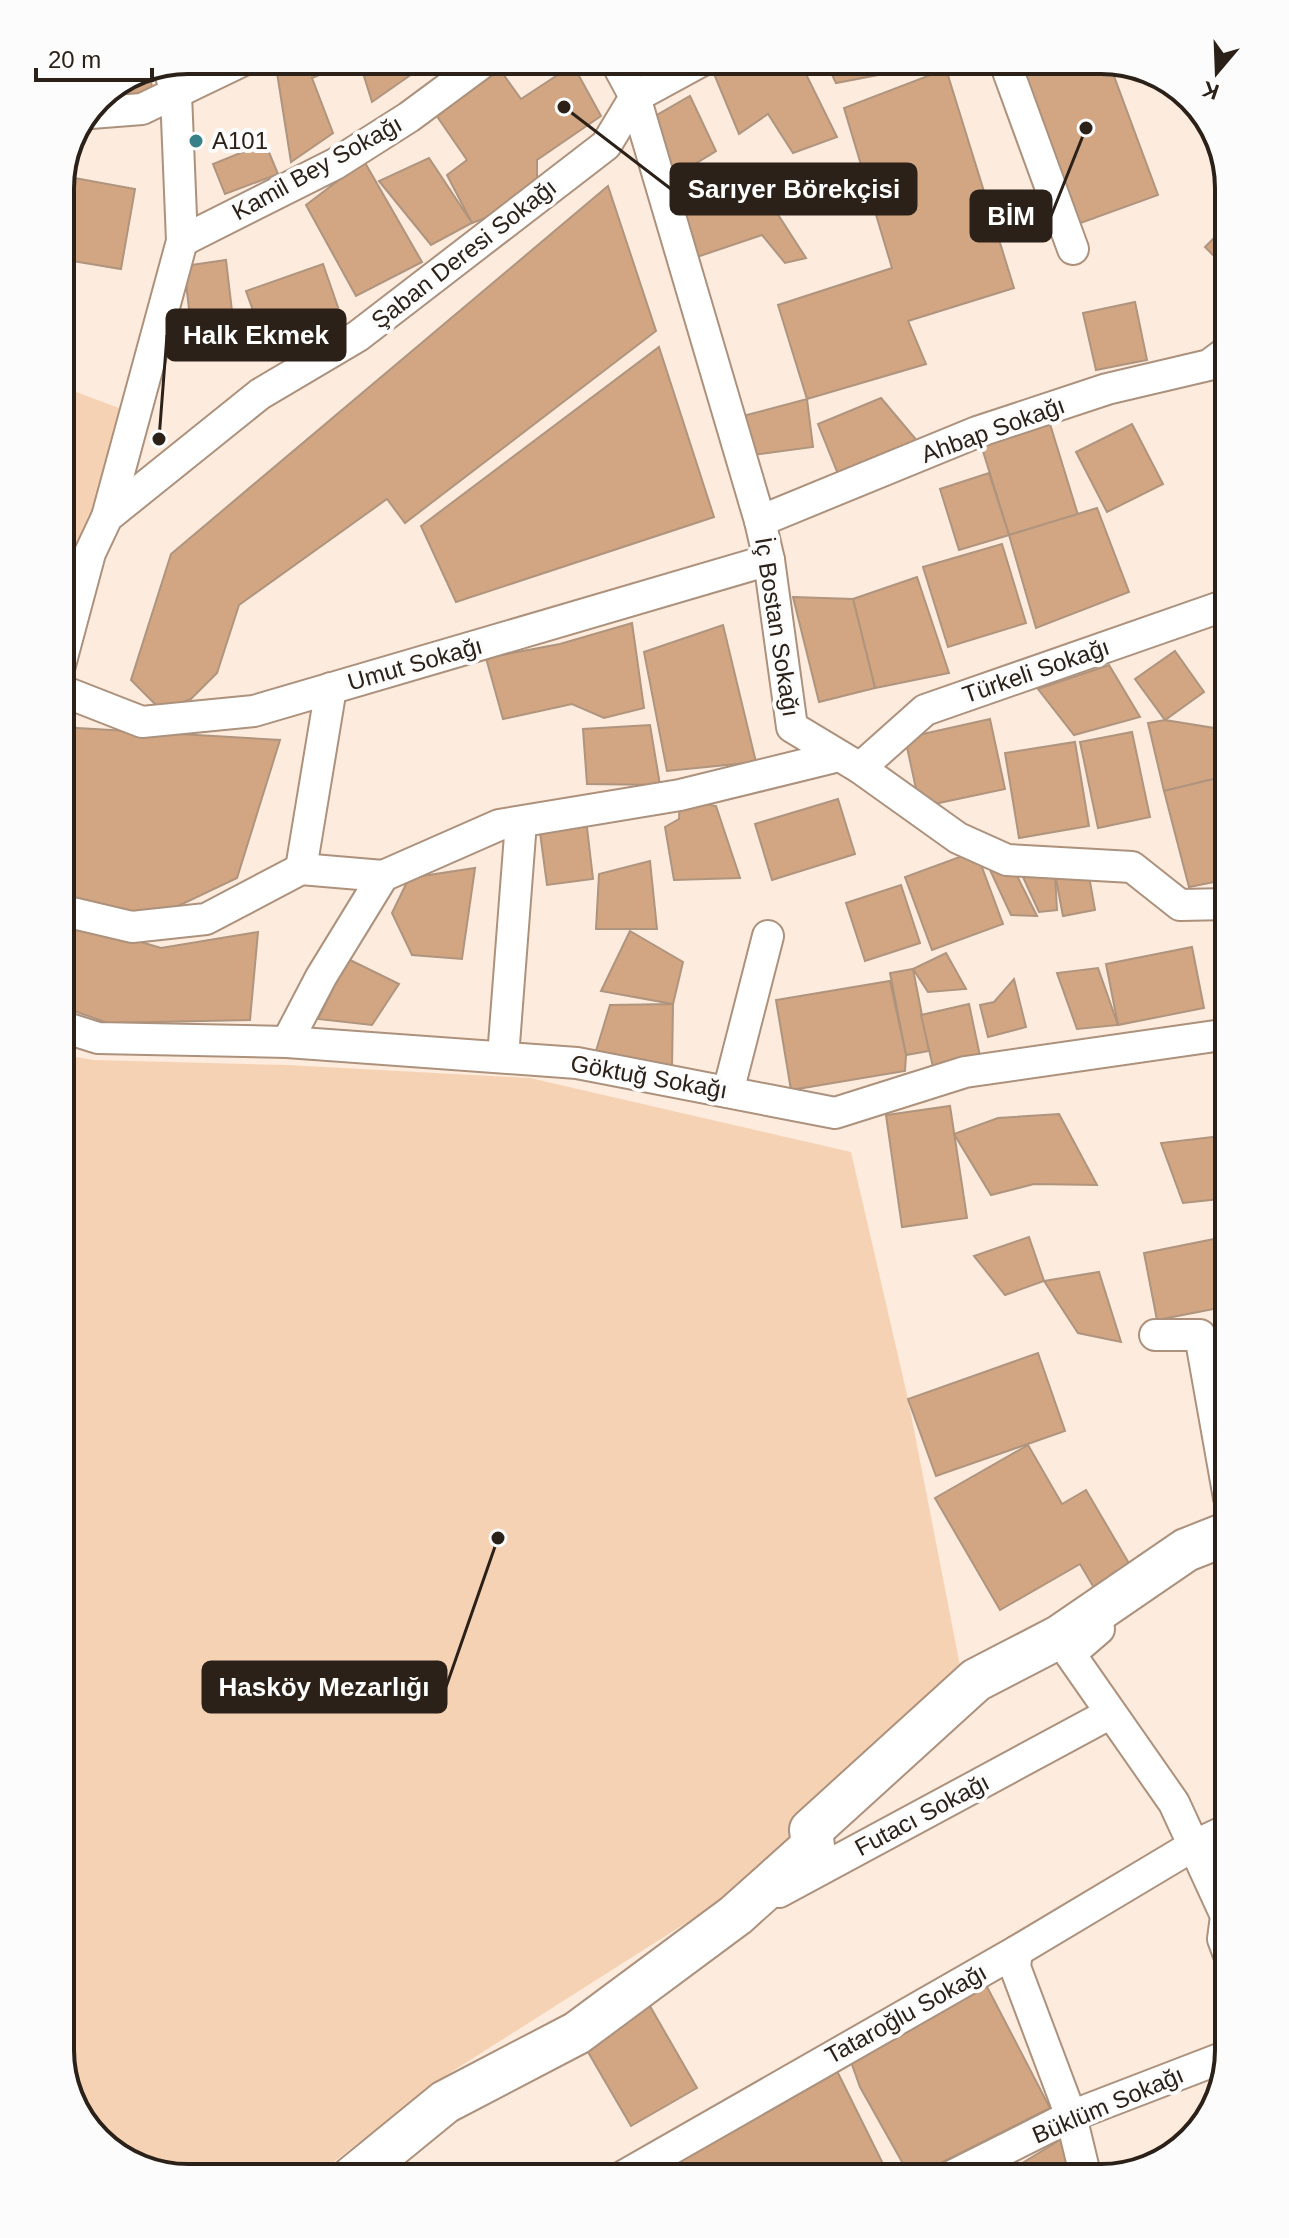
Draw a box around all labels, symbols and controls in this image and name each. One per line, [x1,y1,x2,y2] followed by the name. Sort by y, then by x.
[36,32,152,82] scale bar
[1177,32,1257,112] north arrow
[48,46,101,73] text: 20 m
[1199,76,1222,105] text: K
[227,110,406,225] street label: Kamil Bey Sokağı
[212,127,268,154] place label: A101
[187,132,205,150] marker: A101
[671,164,916,214] callout: Sarıyer Börekçisi
[366,173,561,334] street label: Şaban Deresi Sokağı
[688,174,900,204] text: Sarıyer Börekçisi
[971,191,1051,241] callout: BİM
[987,201,1035,231] text: BİM
[167,310,345,360] callout: Halk Ekmek
[183,320,330,350] text: Halk Ekmek
[917,391,1068,468] street label: Ahbap Sokağı
[750,535,805,719] street label: İç Bostan Sokağı
[344,631,485,696] street label: Umut Sokağı
[959,633,1113,708] street label: Türkeli Sokağı
[569,1049,730,1104] street label: Göktuğ Sokağı
[203,1662,446,1712] callout: Hasköy Mezarlığı
[219,1672,429,1702] text: Hasköy Mezarlığı
[850,1768,993,1861] street label: Futacı Sokağı
[820,1958,991,2069] street label: Tataroğlu Sokağı
[1028,2061,1187,2149] street label: Büklüm Sokağı

